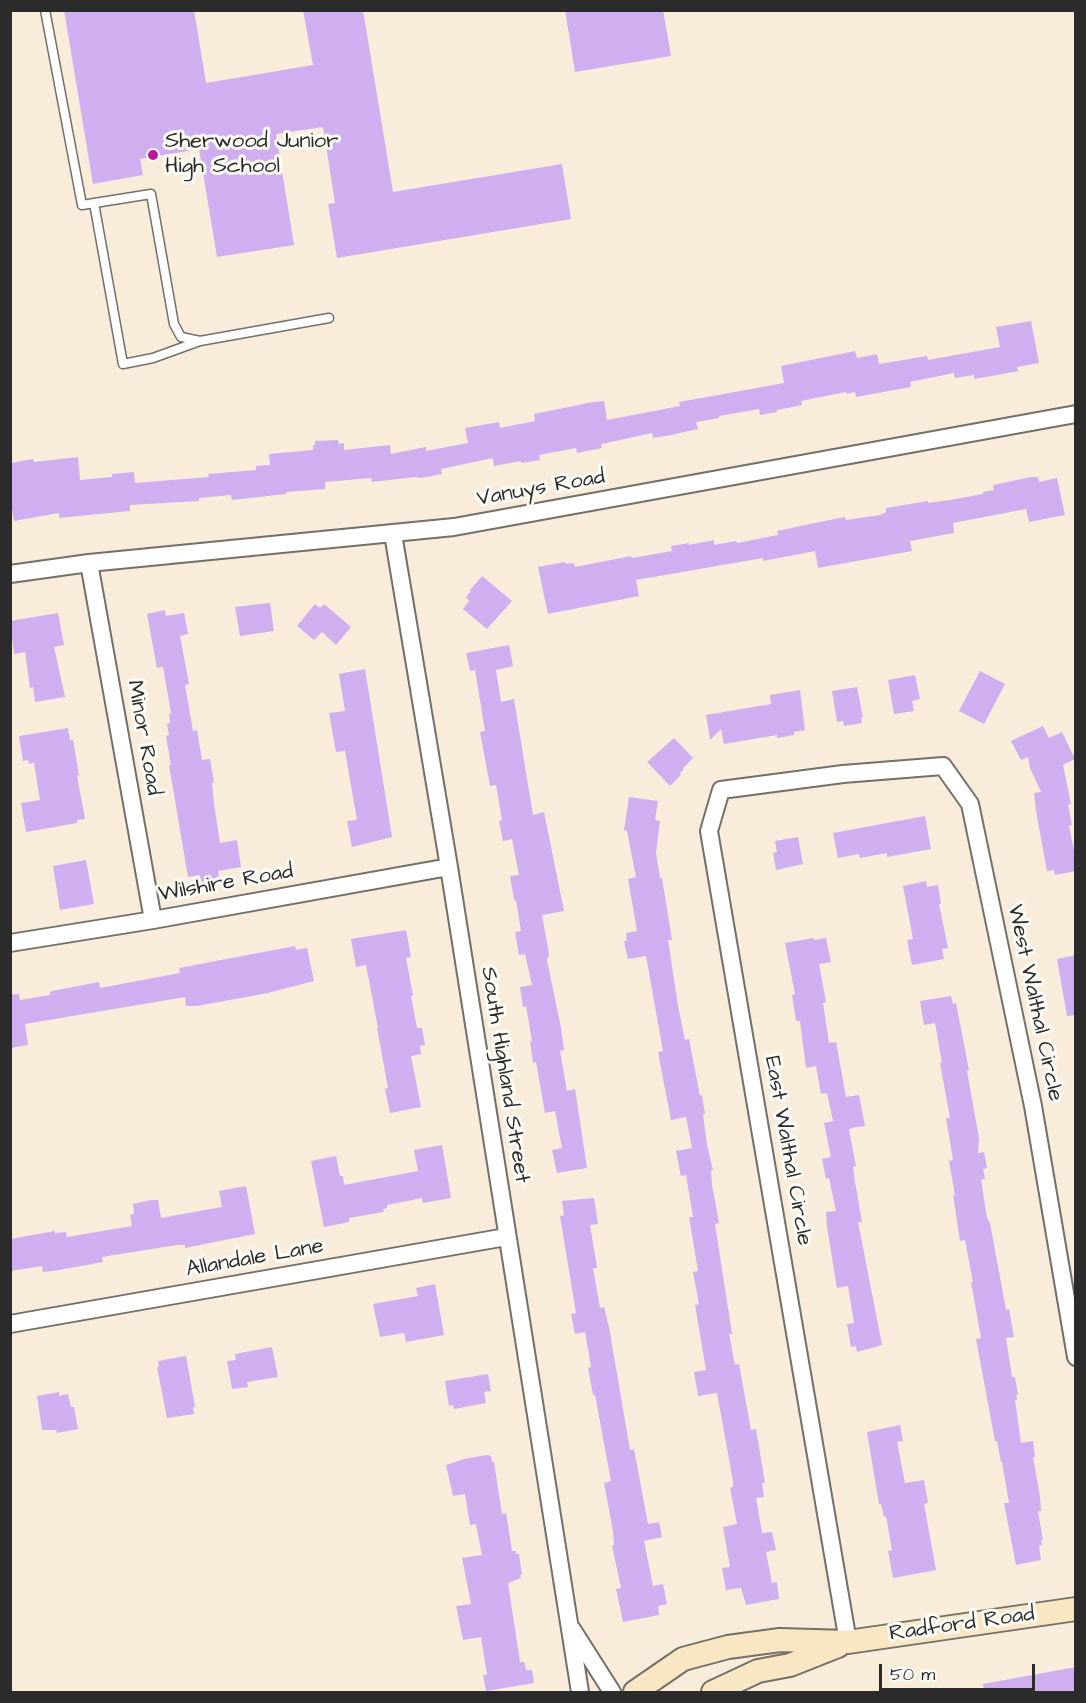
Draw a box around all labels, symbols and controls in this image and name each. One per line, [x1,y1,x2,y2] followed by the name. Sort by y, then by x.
[165,129,338,180] place label: Sherwood Junior High School
[146,148,160,162] marker: Sherwood Junior High School
[475,465,607,513] street label: Vanuys Road
[120,678,166,798] street label: Minor Road
[157,859,295,909] street label: Wilshire Road
[1000,902,1068,1104] street label: West Walthal Circle
[474,965,534,1185] street label: South Highland Street
[757,1054,817,1248] street label: East Walthal Circle
[184,1234,326,1284] street label: Allandale Lane
[888,1602,1036,1648] street label: Radford Road
[882,1652,1038,1690] scale bar
[890,1662,935,1687] text: 50 m

